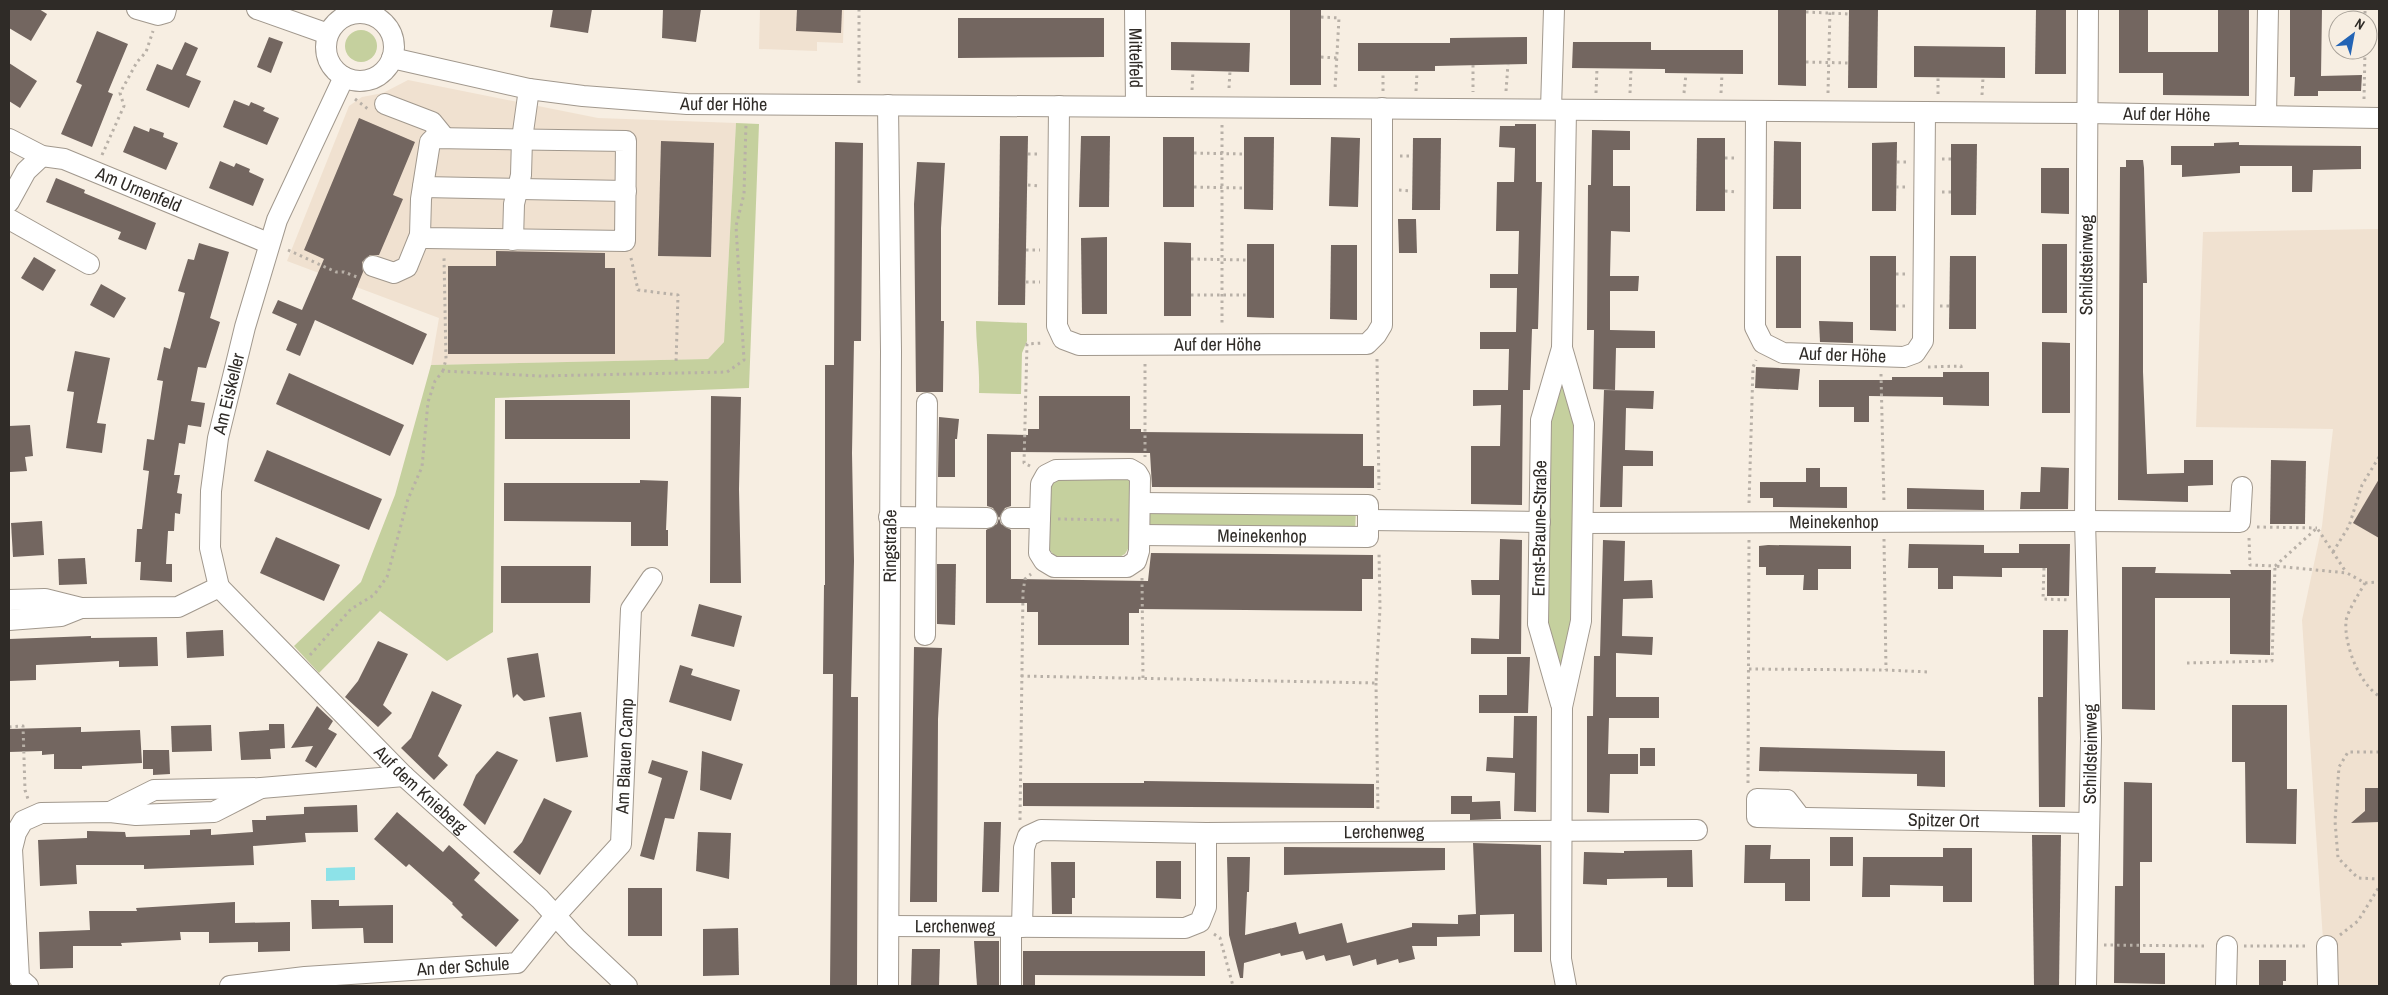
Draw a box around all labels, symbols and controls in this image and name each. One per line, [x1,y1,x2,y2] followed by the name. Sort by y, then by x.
[2328,10,2378,60] north arrow
[2352,14,2368,34] text: N
[1123,28,1149,88] street label: Mittelfeld
[678,90,767,117] street label: Auf der Höhe
[2122,101,2210,127] street label: Auf der Höhe
[91,160,185,218] street label: Am Urnenfeld
[2073,214,2099,315] street label: Schildsteinweg
[1173,331,1261,357] street label: Auf der Höhe
[1798,341,1887,368] street label: Auf der Höhe
[206,350,250,438] street label: Am Eiskeller
[1525,460,1552,597] street label: Ernst-Braune-Straße
[877,509,902,583] street label: Ringstraße
[1789,509,1879,534] street label: Meinekenhop
[1217,523,1307,548] street label: Meinekenhop
[609,698,639,816] street label: Am Blauen Camp
[2077,703,2103,804] street label: Schildsteinweg
[368,739,473,840] street label: Auf dem Knieberg
[1908,807,1980,833] street label: Spitzer Ort
[1344,819,1425,844] street label: Lerchenweg
[915,913,996,939] street label: Lerchenweg
[415,951,510,982] street label: An der Schule

